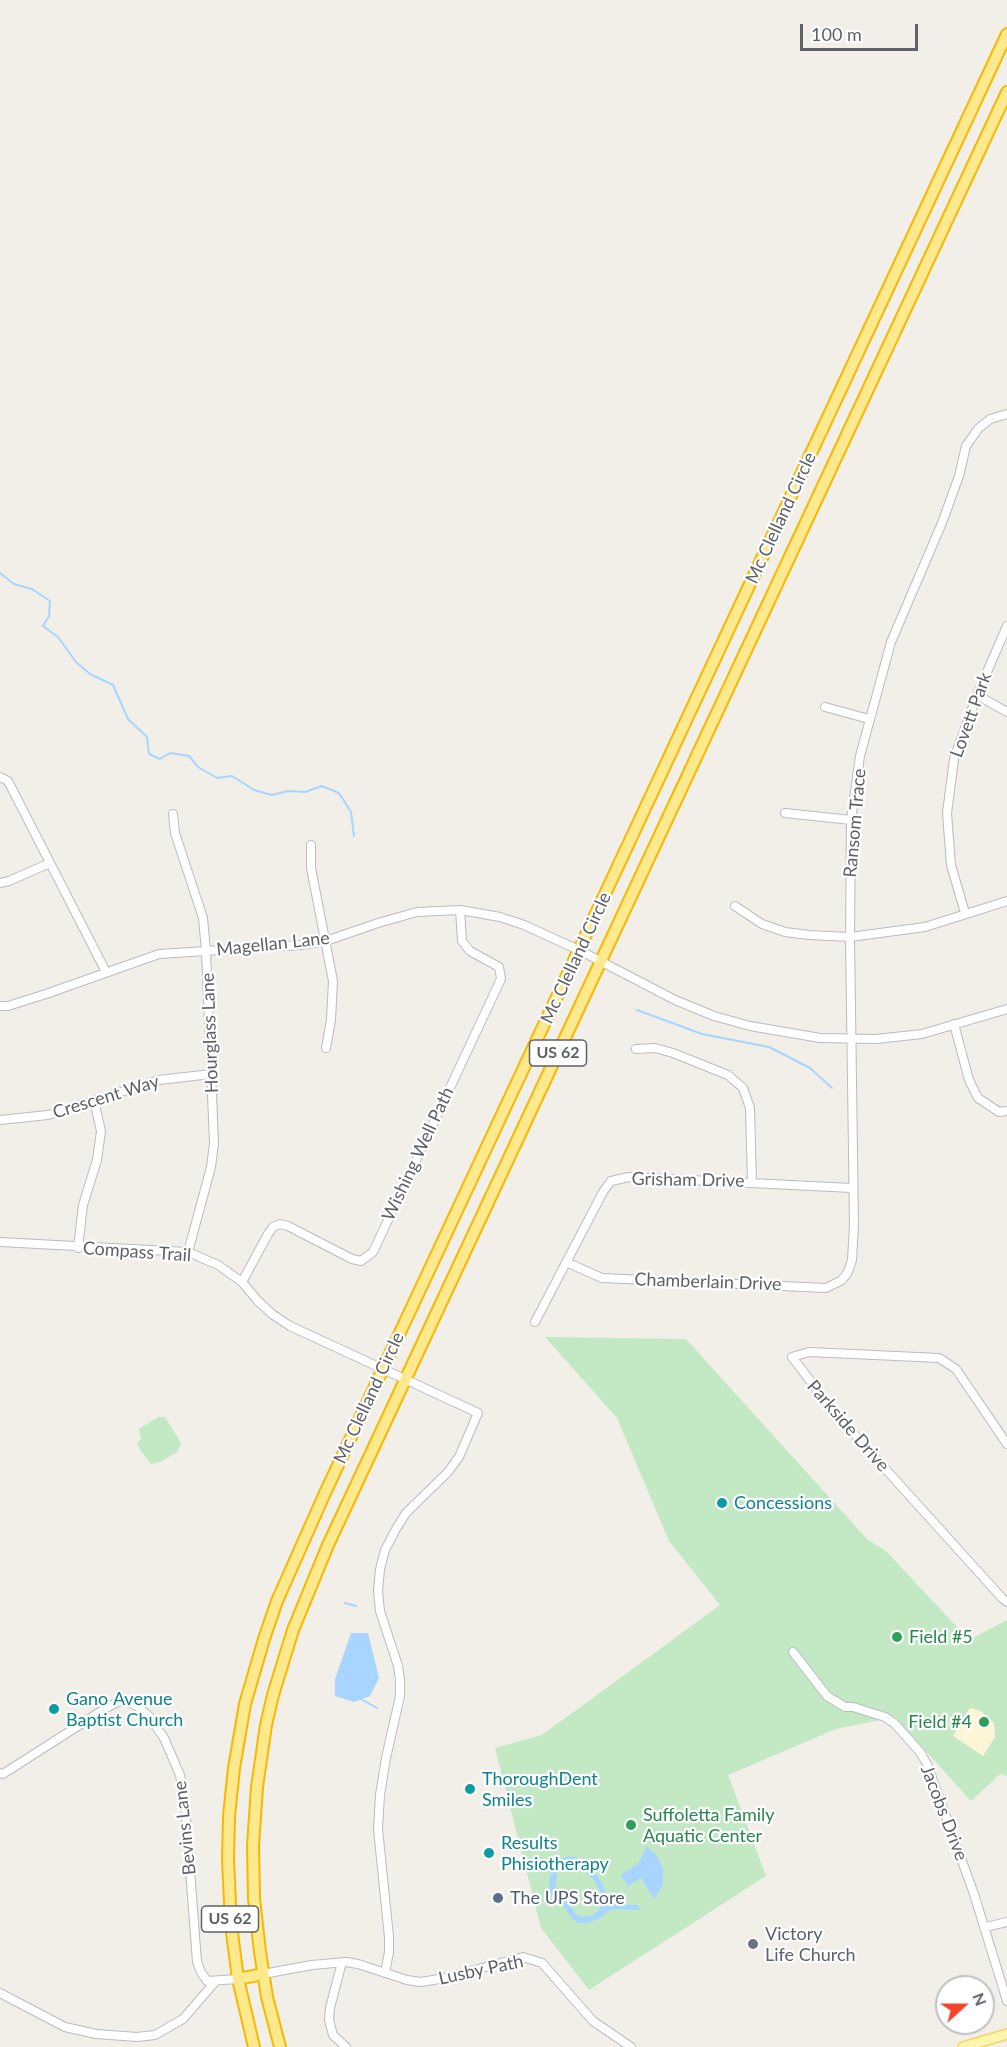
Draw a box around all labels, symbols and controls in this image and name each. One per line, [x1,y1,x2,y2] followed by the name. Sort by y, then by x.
[803,12,922,50] scale bar
[811,23,862,45] text: 100 m
[741,449,821,587] street label: Mc Clelland Circle
[946,669,996,761] street label: Lovett Park
[839,768,871,878] street label: Ransom Trace
[536,889,616,1027] street label: Mc Clelland Circle
[215,927,331,961] street label: Magellan Lane
[197,972,223,1094] street label: Hourglass Lane
[530,1040,586,1066] road number: US 62
[50,1071,162,1123] street label: Crescent Way
[378,1084,458,1224] street label: Wishing Well Path
[631,1168,745,1192] street label: Grisham Drive
[82,1237,192,1267] street label: Compass Trail
[634,1269,782,1295] street label: Chamberlain Drive
[329,1329,409,1467] street label: Mc Clelland Circle
[802,1376,894,1476] street label: Parkside Drive
[734,1492,832,1514] place label: Concessions
[715,1496,729,1510] marker: Concessions
[909,1626,973,1648] place label: Field #5
[890,1630,904,1644] marker: Field #5
[66,1688,183,1730] place label: Gano Avenue Baptist Church
[47,1702,61,1716] marker: Gano Avenue Baptist Church
[908,1711,972,1733] place label: Field #4
[977,1715,991,1729] marker: Field #4
[916,1762,972,1864] street label: Jacobs Drive
[482,1768,598,1810] place label: ThoroughDent Smiles
[169,1780,201,1876] street label: Bevins Lane
[463,1782,477,1796] marker: ThoroughDent Smiles
[643,1804,775,1846] place label: Suffoletta Family Aquatic Center
[624,1818,638,1832] marker: Suffoletta Family Aquatic Center
[501,1832,609,1874] place label: Results Phisiotherapy
[482,1846,496,1860] marker: Results Phisiotherapy
[510,1887,625,1909] place label: The UPS Store
[491,1891,505,1905] marker: The UPS Store
[202,1906,258,1932] road number: US 62
[765,1923,856,1966] place label: Victory Life Church
[746,1937,760,1951] marker: Victory Life Church
[437,1950,525,1990] street label: Lusby Path
[935,1975,995,2035] north arrow
[969,1990,991,2008] text: N

